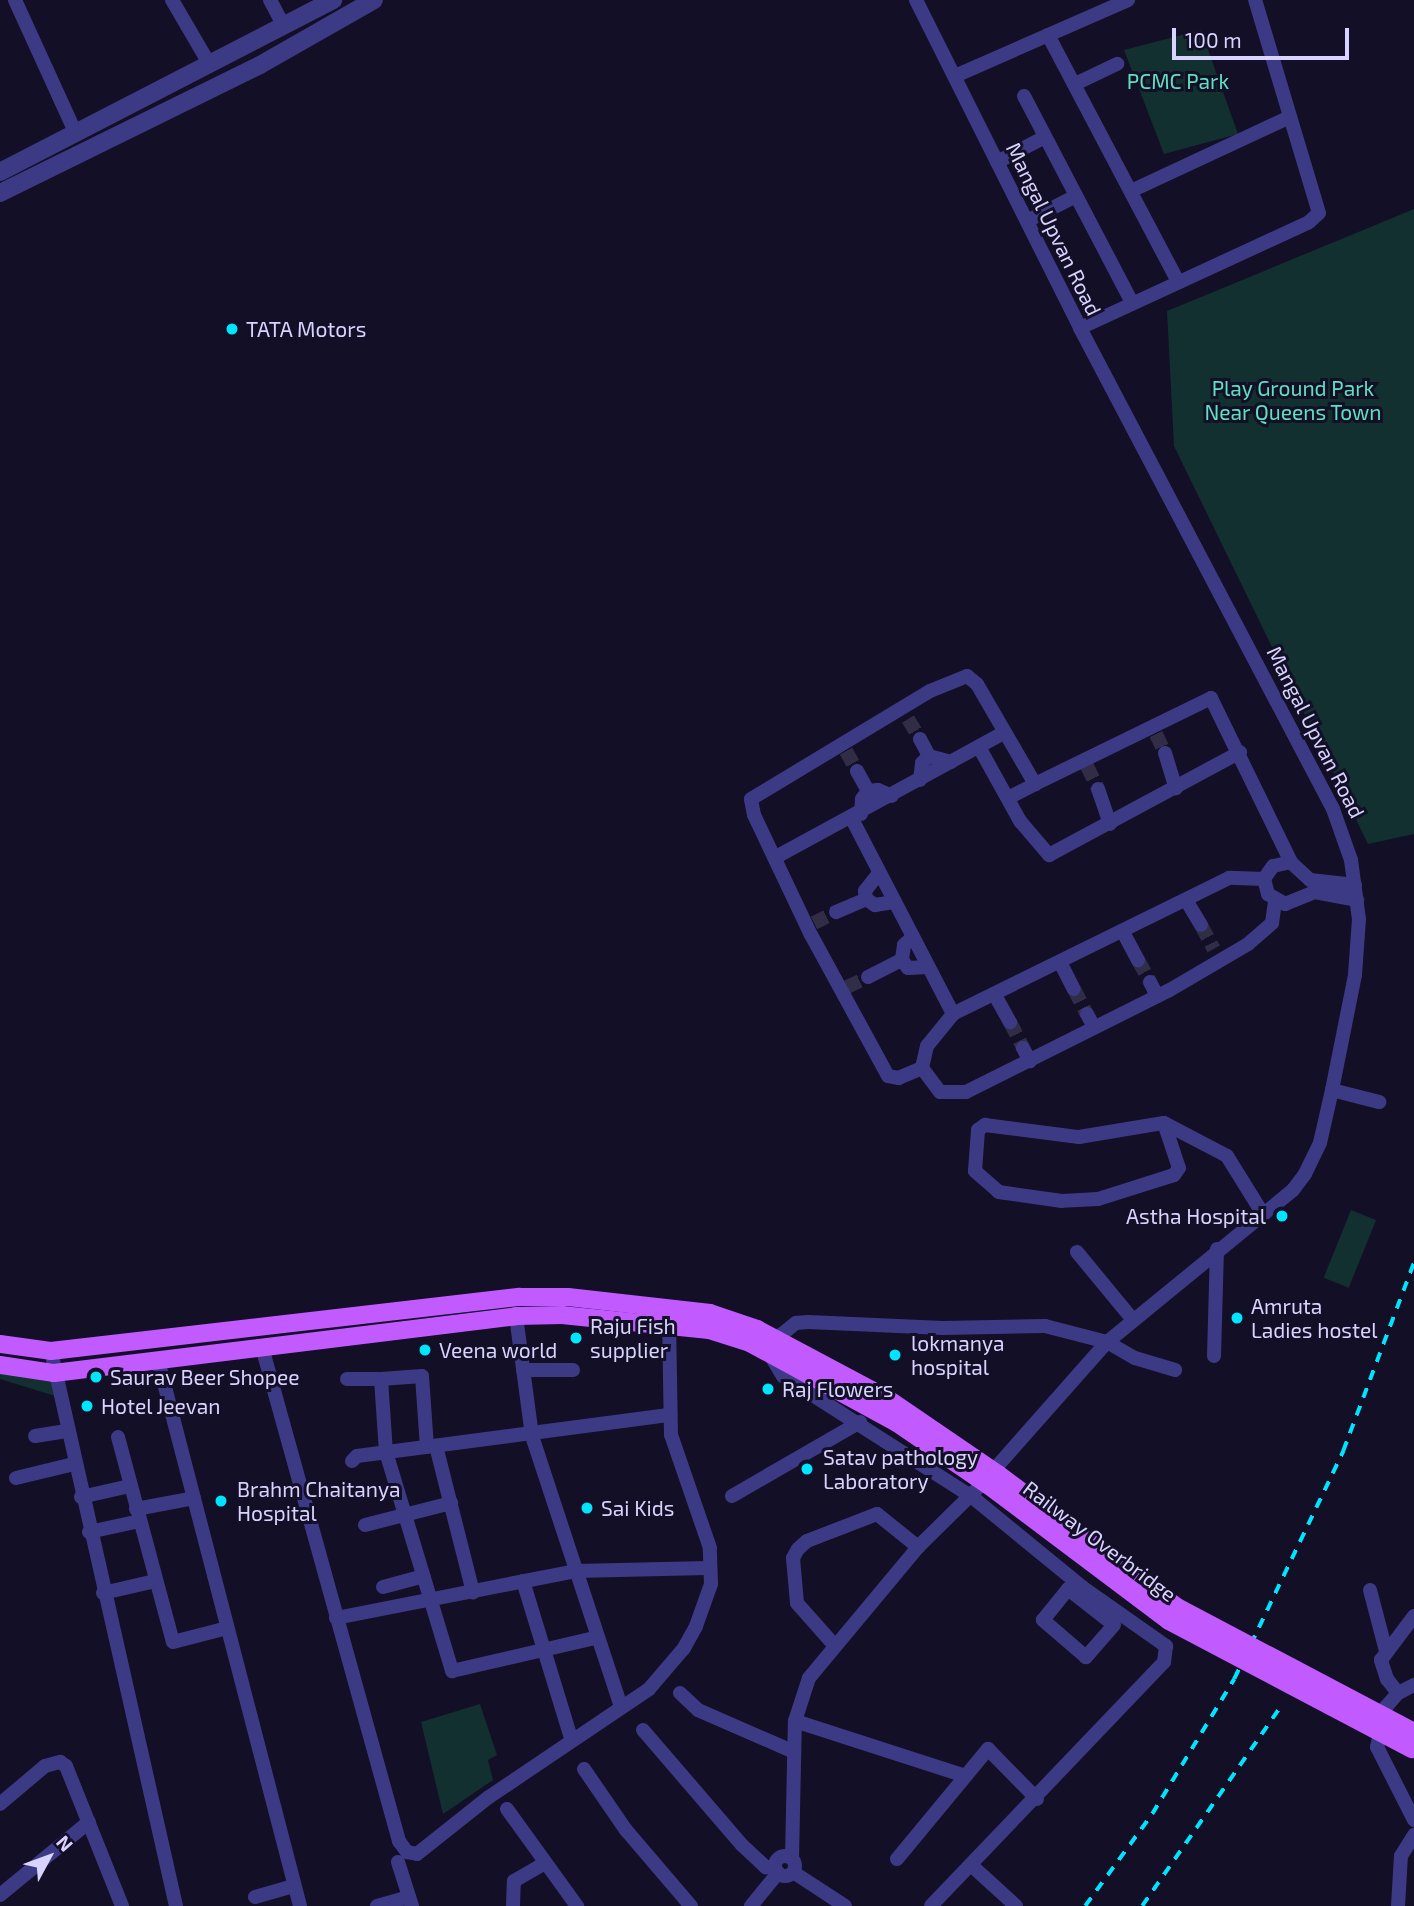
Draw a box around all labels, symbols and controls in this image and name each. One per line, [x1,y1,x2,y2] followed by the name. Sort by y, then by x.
[1176,14,1353,58] scale bar
[1185,27,1242,52] text: 100 m
[1127,68,1229,94] park label: PCMC Park
[1001,138,1107,320] street label: Mangal Upvan Road
[246,316,367,342] place label: TATA Motors
[224,321,240,337] marker: TATA Motors
[1204,375,1382,425] park label: Play Ground Park Near Queens Town
[1262,642,1370,822] street label: Mangal Upvan Road
[1126,1203,1266,1229] place label: Astha Hospital
[1272,1206,1292,1226] marker: Astha Hospital
[1251,1293,1378,1343] place label: Amruta Ladies hostel
[1229,1310,1245,1326] marker: Amruta Ladies hostel
[590,1313,676,1363] place label: Raju Fish supplier
[568,1330,584,1346] marker: Raju Fish supplier
[911,1330,1005,1380] place label: lokmanya hospital
[439,1337,558,1363] place label: Veena world
[417,1342,433,1358] marker: Veena world
[885,1345,905,1365] marker: lokmanya hospital
[110,1364,300,1390] place label: Saurav Beer Shopee
[88,1369,104,1385] marker: Saurav Beer Shopee
[782,1376,893,1402] place label: Raj Flowers
[760,1381,776,1397] marker: Raj Flowers
[101,1393,222,1419] place label: Hotel Jeevan
[79,1398,95,1414] marker: Hotel Jeevan
[823,1444,978,1494] place label: Satav pathology Laboratory
[797,1459,817,1479] marker: Satav pathology Laboratory
[1018,1475,1182,1607] street label: Railway Overbridge
[237,1476,400,1526] place label: Brahm Chaitanya Hospital
[211,1491,231,1511] marker: Brahm Chaitanya Hospital
[601,1495,675,1521] place label: Sai Kids
[579,1500,595,1516] marker: Sai Kids
[14,1822,84,1892] north arrow
[52,1830,78,1856] text: N

